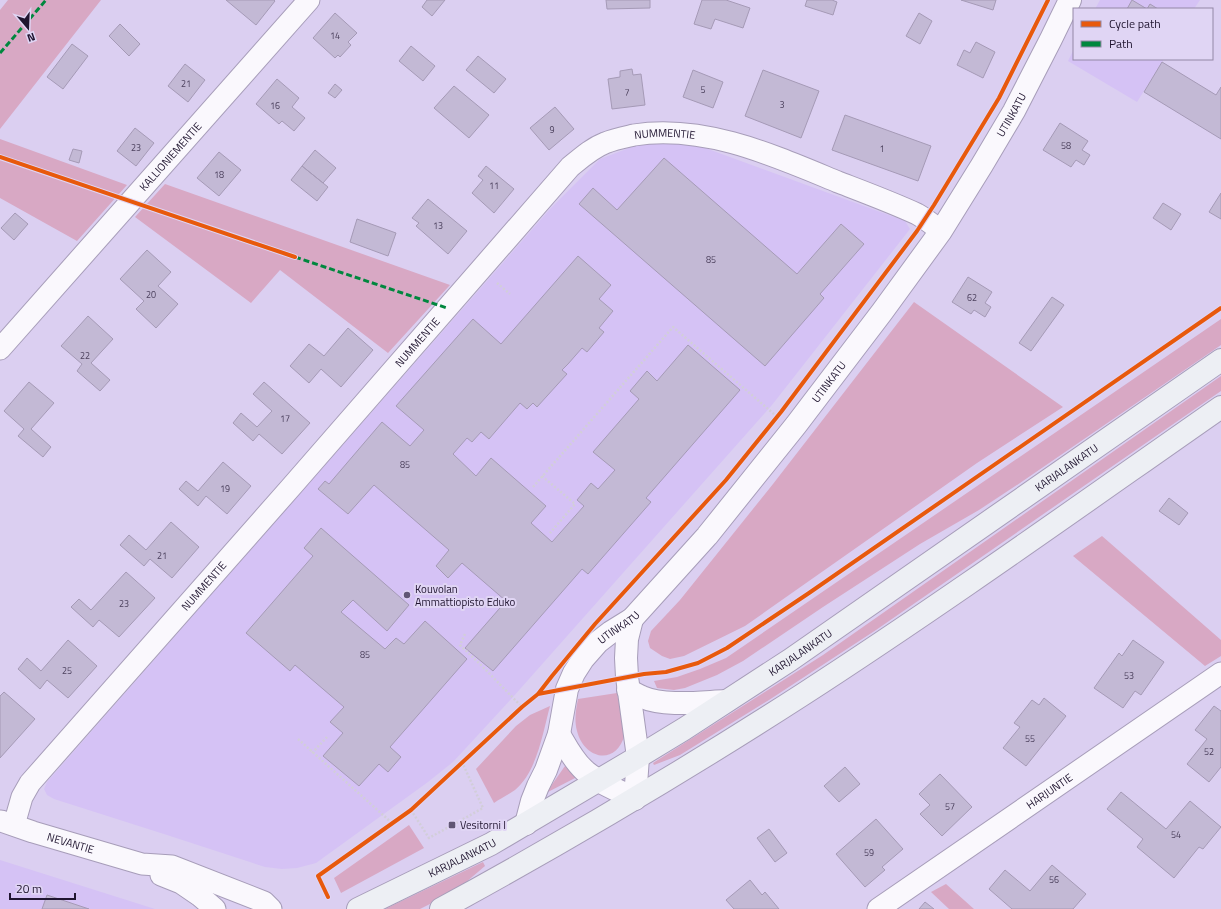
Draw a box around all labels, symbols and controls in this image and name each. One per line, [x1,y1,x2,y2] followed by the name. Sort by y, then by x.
[8,8,48,48] north arrow
[1073,8,1213,60] legend
[1109,14,1161,33] text: Cycle path
[25,29,37,46] text: N
[330,29,340,42] house number: 14
[1109,34,1133,53] text: Path
[181,77,191,90] house number: 21
[700,83,706,96] house number: 5
[624,86,630,99] house number: 7
[993,90,1030,140] street label: UTINKATU
[779,98,785,111] house number: 3
[270,99,280,112] house number: 16
[136,119,205,194] street label: KALLIONIEMENTIE
[549,123,555,136] house number: 9
[633,125,696,143] street label: NUMMENTIE
[1061,139,1071,152] house number: 58
[131,141,141,154] house number: 23
[879,142,885,155] house number: 1
[214,168,224,181] house number: 18
[489,179,499,192] house number: 11
[433,219,443,232] house number: 13
[706,253,716,266] house number: 85
[146,288,156,301] house number: 20
[967,291,977,304] house number: 62
[391,314,443,371] street label: NUMMENTIE
[80,349,90,362] house number: 22
[808,358,850,406] street label: UTINKATU
[280,412,290,425] house number: 17
[1032,440,1101,495] street label: KARJALANKATU
[400,458,410,471] house number: 85
[220,482,230,495] house number: 19
[157,549,167,562] house number: 21
[178,558,230,614] street label: NUMMENTIE
[415,581,516,610] place label: Kouvolan Ammattiopisto Eduko
[402,590,412,600] marker: Kouvolan Ammattiopisto Eduko
[119,597,129,610] house number: 23
[594,607,644,648] street label: UTINKATU
[765,625,835,680] street label: KARJALANKATU
[360,648,370,661] house number: 85
[62,664,72,677] house number: 25
[1124,669,1134,682] house number: 53
[1025,732,1035,745] house number: 55
[1204,745,1214,758] house number: 52
[1023,769,1076,813] street label: HARJUNTIE
[945,800,955,813] house number: 57
[460,817,506,833] place label: Vesitorni I
[447,820,457,830] marker: Vesitorni I
[1171,828,1181,841] house number: 54
[45,829,96,858] street label: NEVANTIE
[426,835,499,881] street label: KARJALANKATU
[864,846,874,859] house number: 59
[1049,873,1059,886] house number: 56
[10,875,75,901] scale bar
[16,879,42,898] text: 20 m

